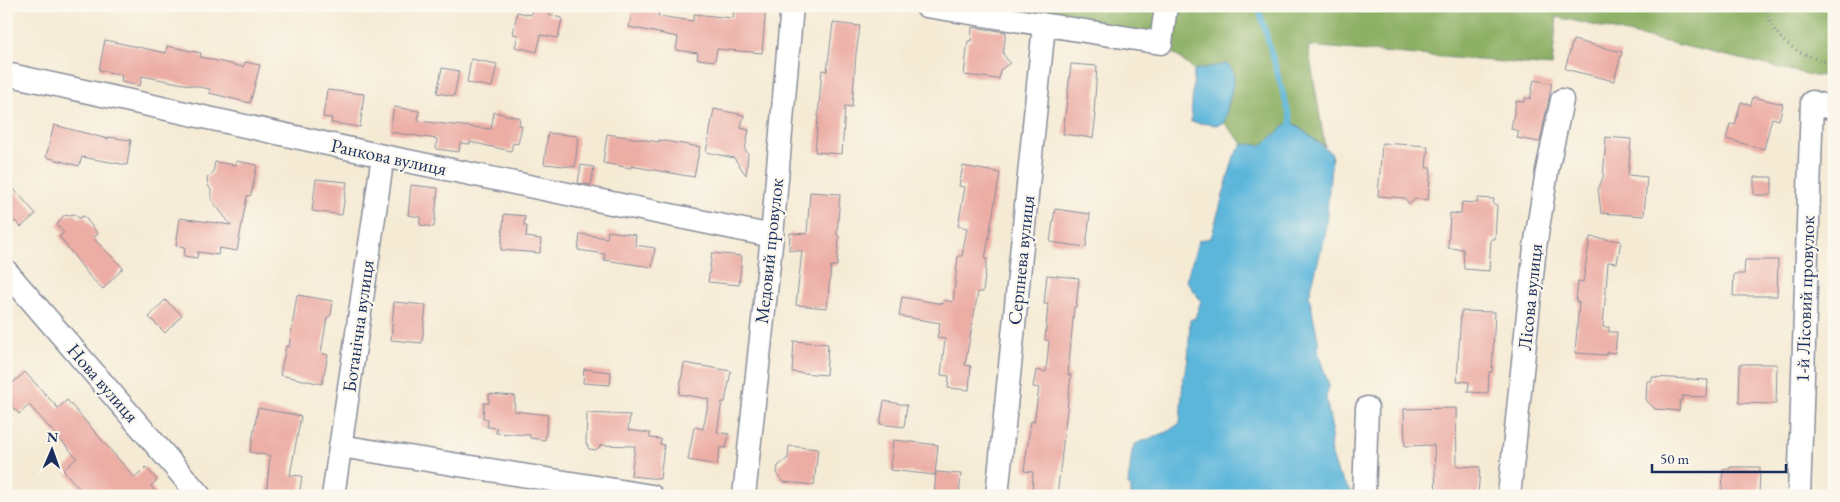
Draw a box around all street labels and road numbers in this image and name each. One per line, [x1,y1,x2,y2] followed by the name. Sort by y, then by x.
[329,133,450,182] street label: Ранкова вулиця
[749,177,789,325] street label: Медовий провулок
[1002,193,1040,326] street label: Серпнева вулиця
[1790,215,1820,383] street label: 1-й Лісовий провулок
[1512,242,1548,352] street label: Лісова вулиця
[336,258,380,394] street label: Ботанічна вулиця
[62,338,145,428] street label: Нова вулиця

